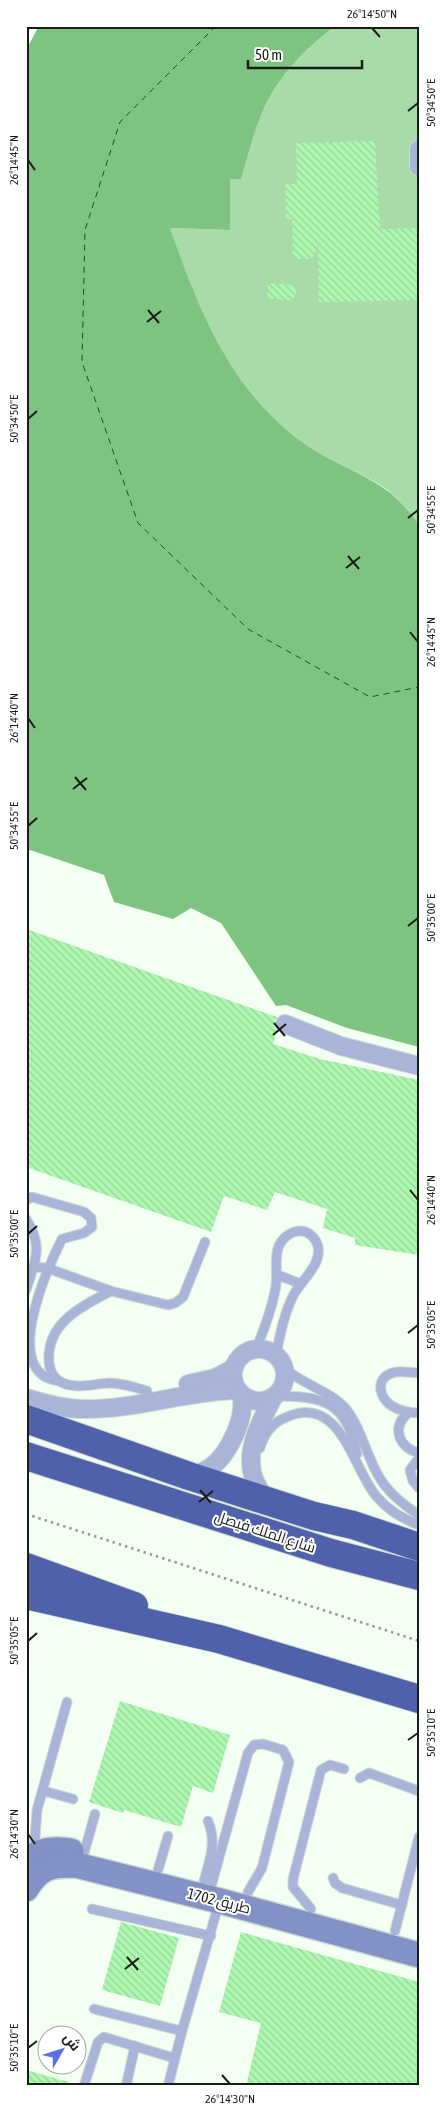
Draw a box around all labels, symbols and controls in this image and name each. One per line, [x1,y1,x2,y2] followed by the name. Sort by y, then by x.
[347,7,397,21] text: 26°14'50"N
[248,38,361,70] scale bar
[255,46,282,63] text: 50 m
[424,79,438,127] text: 50°34'50"E
[7,135,21,185] text: 26°14'45"N
[7,395,21,443] text: 50°34'50"E
[424,486,438,534] text: 50°34'55"E
[424,617,438,667] text: 26°14'45"N
[7,693,21,743] text: 26°14'40"N
[7,802,21,850] text: 50°34'55"E
[424,894,438,942] text: 50°35'00"E
[424,1175,438,1225] text: 26°14'40"N
[7,1210,21,1258] text: 50°35'00"E
[424,1301,438,1349] text: 50°35'05"E
[212,1507,318,1559] street label: شارع الملك فيصل
[7,1617,21,1665] text: 50°35'05"E
[424,1709,438,1757] text: 50°35'10"E
[7,1809,21,1859] text: 26°14'30"N
[185,1884,252,1919] street label: طريق 1702
[7,2024,21,2072] text: 50°35'10"E
[38,2024,88,2074] north arrow
[59,2030,84,2054] text: ش
[205,2092,255,2106] text: 26°14'30"N

